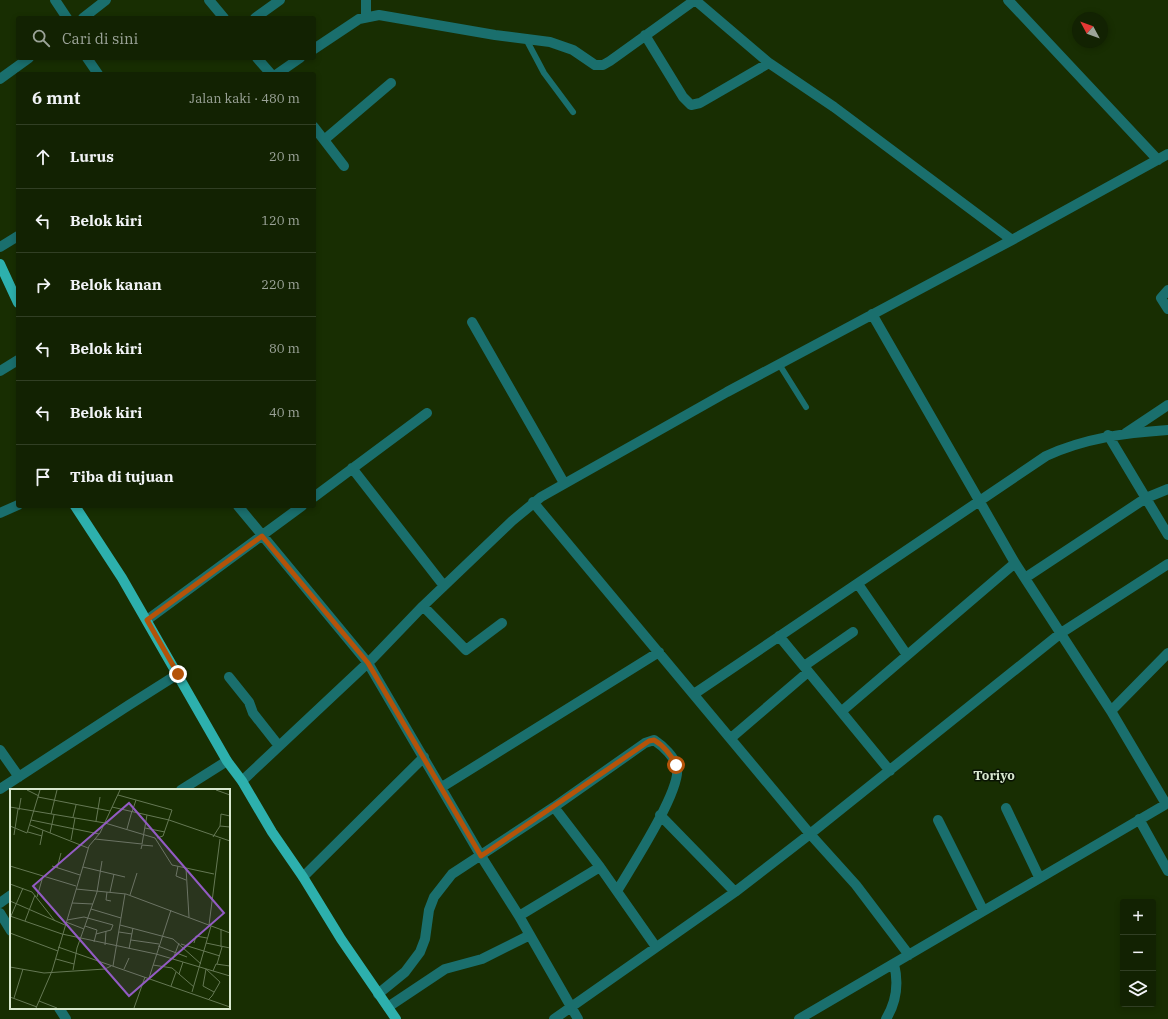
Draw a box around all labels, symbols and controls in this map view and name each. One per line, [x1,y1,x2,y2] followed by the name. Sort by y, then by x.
[1072,12,1108,48] north arrow
[16,16,316,60] search box
[30,27,52,49] icon: search
[62,29,138,48] text: Cari di sini
[32,87,80,109] text: 6 mnt
[189,90,300,107] text: Jalan kaki · 480 m
[32,146,54,168] icon: ahead
[70,147,114,166] text: Lurus
[269,148,300,165] text: 20 m
[32,210,54,232] icon: left
[70,211,142,230] text: Belok kiri
[261,212,300,229] text: 120 m
[32,274,54,296] icon: right
[70,275,162,294] text: Belok kanan
[261,276,300,293] text: 220 m
[32,338,54,360] icon: left
[70,339,142,358] text: Belok kiri
[269,340,300,357] text: 80 m
[32,402,54,424] icon: left
[70,403,142,422] text: Belok kiri
[269,404,300,421] text: 40 m
[32,466,54,488] icon: arrive
[70,467,174,486] text: Tiba di tujuan
[169,665,187,683] route end
[667,756,685,774] route start
[973,767,1015,784] district label: Toriyo
[10,789,230,1009] inset map
[1120,899,1156,1007] map controls
[1120,899,1156,935] button: +
[1120,935,1156,971] button: −
[1120,971,1156,1007] button: layers

